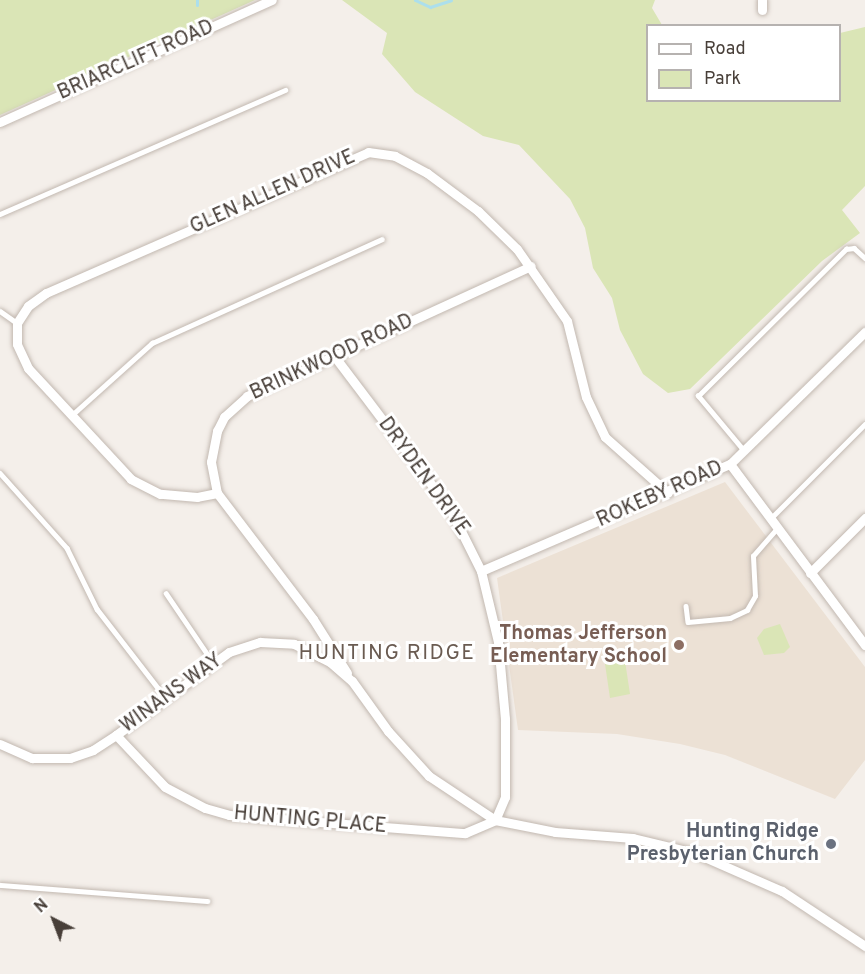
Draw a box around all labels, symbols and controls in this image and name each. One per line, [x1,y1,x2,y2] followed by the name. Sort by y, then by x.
[54,16,218,106] street label: BRIARCLIFT ROAD
[646,24,841,102] legend
[704,38,746,61] text: Road
[704,68,741,91] text: Park
[186,146,360,240] street label: GLEN ALLEN DRIVE
[247,310,417,406] street label: BRINKWOOD ROAD
[372,413,474,541] street label: DRYDEN DRIVE
[593,456,727,534] street label: ROKEBY ROAD
[490,622,667,669] place label: Thomas Jefferson Elementary School
[672,638,686,652] marker: Thomas Jefferson Elementary School
[299,641,475,667] district label: HUNTING RIDGE
[116,649,228,739] street label: WINANS WAY
[233,802,387,840] street label: HUNTING PLACE
[627,820,819,867] place label: Hunting Ridge Presbyterian Church
[824,837,838,851] marker: Hunting Ridge Presbyterian Church
[24,890,84,950] north arrow
[31,895,53,918] text: N

